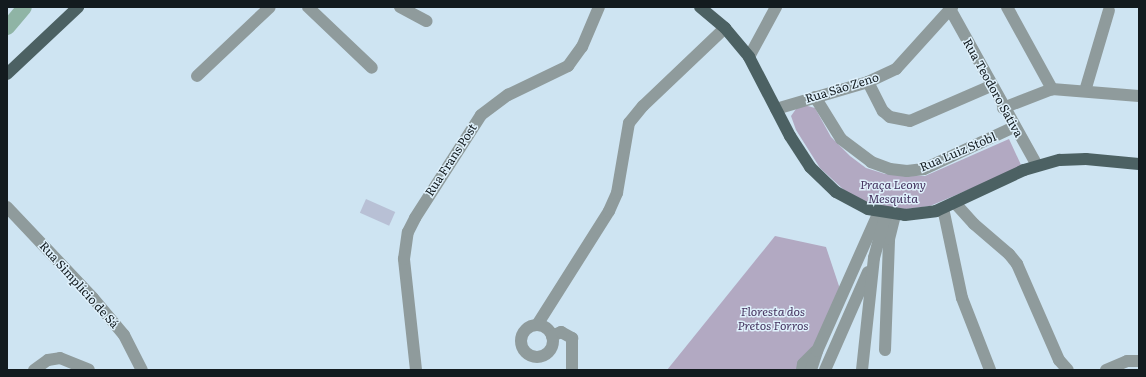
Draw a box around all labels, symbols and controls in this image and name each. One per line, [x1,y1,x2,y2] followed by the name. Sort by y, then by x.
[960,36,1026,140] street label: Rua Teodoro Sativa
[803,70,881,106] street label: Rua São Zeno
[422,121,480,199] street label: Rua Frans Post
[918,129,998,175] street label: Rua Luiz Stobl
[860,178,926,206] park label: Praça Leony Mesquita
[36,239,122,331] street label: Rua Simplício de Sá
[737,305,809,333] park label: Floresta dos Pretos Forros

